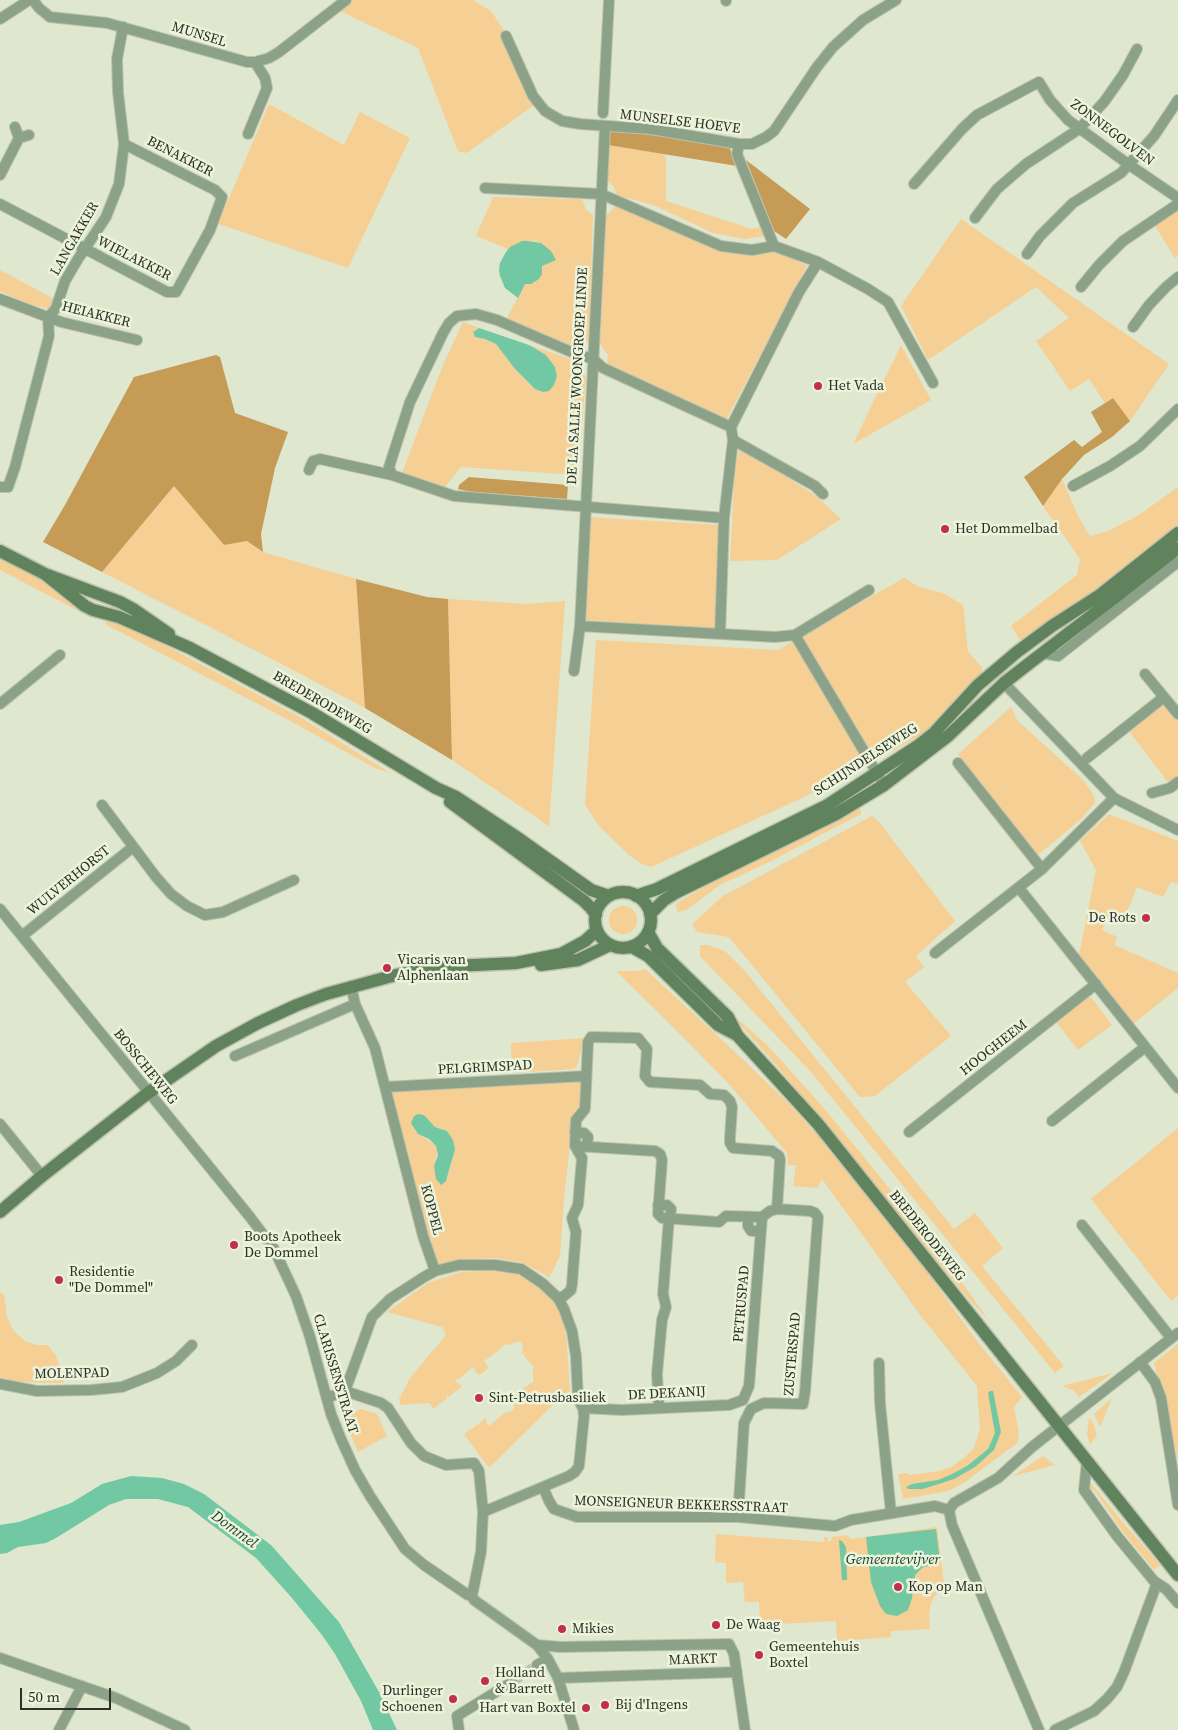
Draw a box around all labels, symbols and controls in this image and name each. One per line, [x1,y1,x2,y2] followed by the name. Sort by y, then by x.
[169,19,229,51] street label: MUNSEL
[1067,96,1157,170] street label: ZONNEGOLVEN
[619,106,741,138] street label: MUNSELSE HOEVE
[144,133,216,181] street label: BENAKKER
[47,199,103,279] street label: LANGAKKER
[94,233,174,285] street label: WIELAKKER
[564,267,592,485] street label: DE LA SALLE WOONGROEP LINDE
[60,298,132,332] street label: HEIAKKER
[828,378,884,394] place label: Het Vada
[812,380,824,392] marker: Het Vada
[955,521,1058,537] place label: Het Dommelbad
[939,523,951,535] marker: Het Dommelbad
[269,668,375,738] street label: BREDERODEWEG
[811,720,921,800] street label: SCHIJNDELSEWEG
[24,842,114,920] street label: WULVERHORST
[1089,910,1136,926] place label: De Rots
[1140,912,1152,924] marker: De Rots
[397,952,469,984] place label: Vicaris van Alphenlaan
[381,962,393,974] marker: Vicaris van Alphenlaan
[957,1017,1031,1079] street label: HOOGHEEM
[109,1026,181,1108] street label: BOSSCHEWEG
[437,1057,533,1079] street label: PELGRIMSPAD
[416,1183,446,1237] street label: KOPPEL
[885,1187,969,1285] street label: BREDERODEWEG
[244,1229,341,1262] place label: Boots Apotheek De Dommel
[228,1239,240,1251] marker: Boots Apotheek De Dommel
[69,1264,153,1296] place label: Residentie "De Dommel"
[730,1265,754,1343] street label: PETRUSPAD
[53,1274,65,1286] marker: Residentie "De Dommel"
[781,1311,805,1397] street label: ZUSTERSPAD
[309,1312,361,1436] street label: CLARISSENSTRAAT
[34,1365,110,1383] street label: MOLENPAD
[627,1384,707,1404] street label: DE DEKANIJ
[489,1390,606,1406] place label: Sint-Petrusbasiliek
[473,1392,485,1404] marker: Sint-Petrusbasiliek
[574,1493,788,1517] street label: MONSEIGNEUR BEKKERSSTRAAT
[207,1507,261,1553] water label: Dommel
[846,1551,940,1569] water label: Gemeentevijver
[908,1579,983,1595] place label: Kop op Man
[892,1581,904,1593] marker: Kop op Man
[726,1617,780,1633] place label: De Waag
[710,1619,722,1631] marker: De Waag
[572,1621,614,1637] place label: Mikies
[556,1623,568,1635] marker: Mikies
[769,1639,859,1671] place label: Gemeentehuis Boxtel
[753,1649,765,1661] marker: Gemeentehuis Boxtel
[668,1651,718,1669] street label: MARKT
[495,1665,552,1698] place label: Holland & Barrett
[479,1675,491,1687] marker: Holland & Barrett
[22,1678,114,1710] scale bar
[382,1683,443,1715] place label: Durlinger Schoenen
[28,1686,60,1707] text: 50 m
[447,1693,459,1705] marker: Durlinger Schoenen
[615,1697,688,1713] place label: Bij d'Ingens
[599,1699,611,1711] marker: Bij d'Ingens
[479,1700,576,1716] place label: Hart van Boxtel
[580,1702,592,1714] marker: Hart van Boxtel

